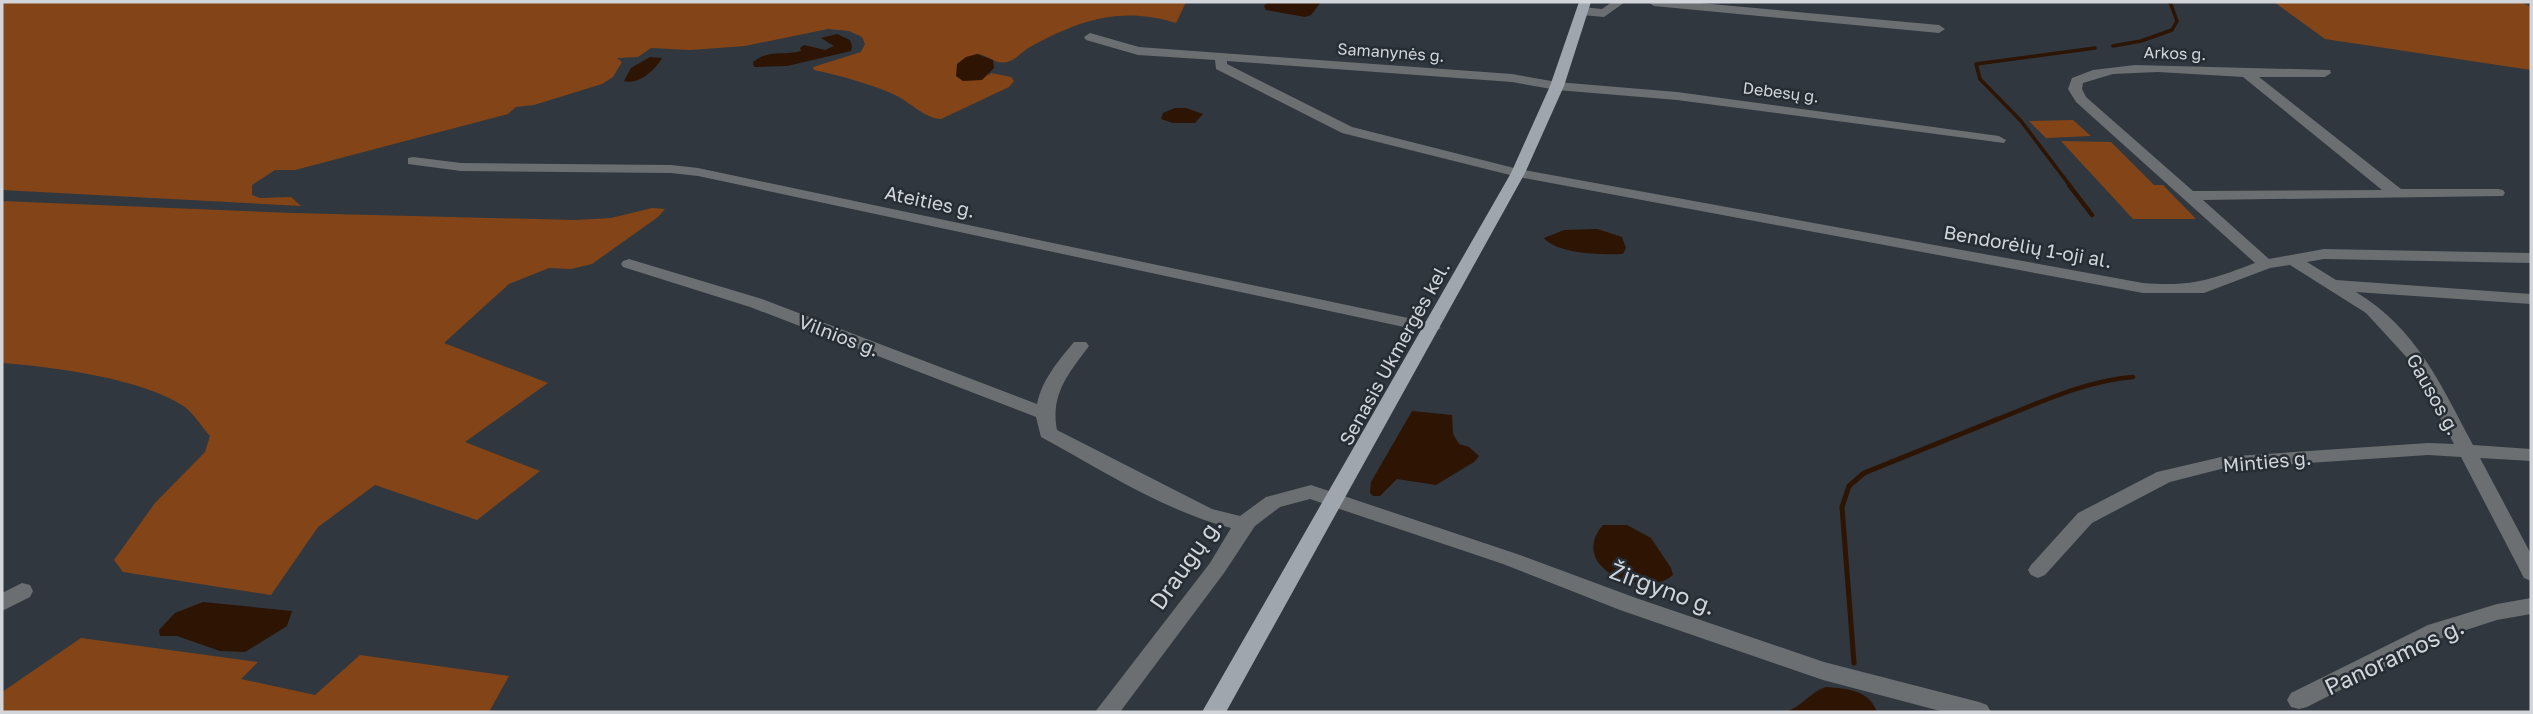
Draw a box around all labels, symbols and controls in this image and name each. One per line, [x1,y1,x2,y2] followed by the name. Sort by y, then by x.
[1337,38,1445,66] street label: Samanynės g.
[2143,42,2207,64] street label: Arkos g.
[1742,77,1820,107] street label: Debesų g.
[883,180,977,222] street label: Ateities g.
[1942,220,2114,272] street label: Bendorėlių 1-oji al.
[1334,257,1454,449] street label: Senasis Ukmergės kel.
[796,309,882,361] street label: Vilnios g.
[2402,349,2466,439] street label: Gausos g.
[2222,446,2312,476] street label: Minties g.
[1143,511,1227,615] street label: Draugų g.
[1606,556,1720,620] street label: Žirgyno g.
[2320,611,2468,701] street label: Panoramos g.

